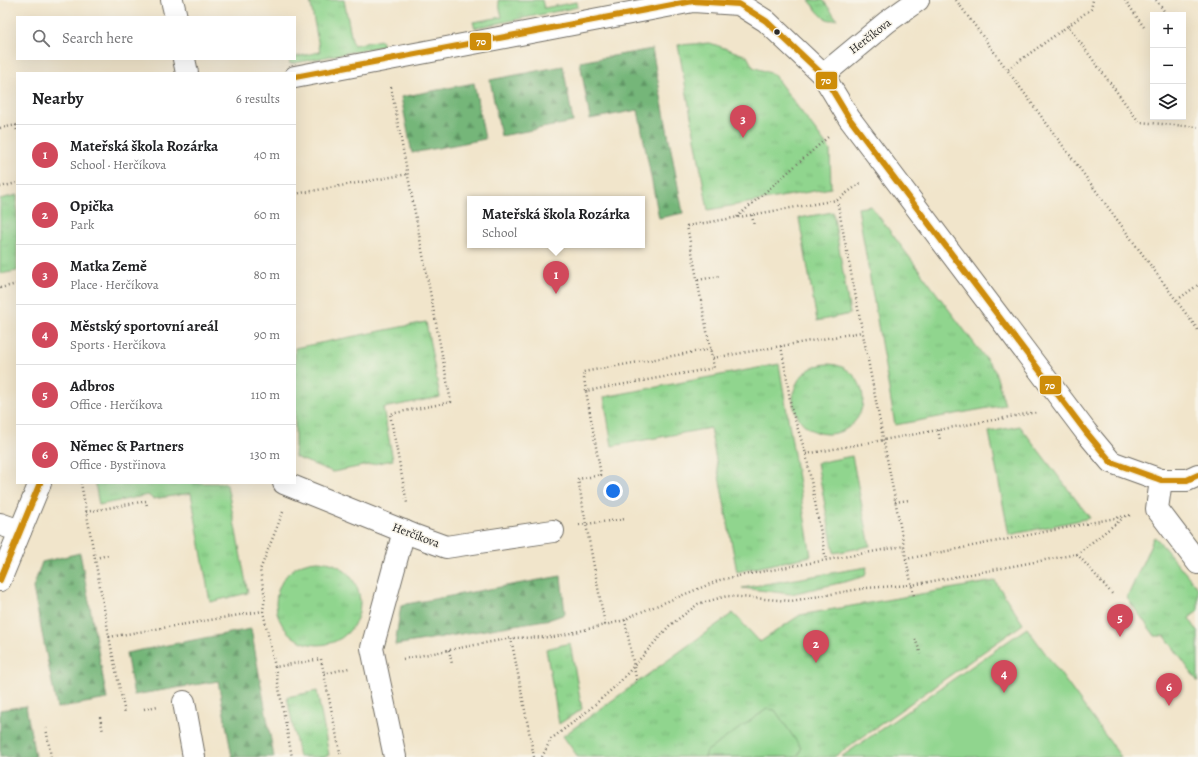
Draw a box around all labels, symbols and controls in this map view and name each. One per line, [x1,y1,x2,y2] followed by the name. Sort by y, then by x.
[1150,12,1186,120] map controls
[1150,12,1186,48] button: +
[846,14,895,58] street label: Herčíkova
[16,16,296,60] search box
[30,27,52,49] icon: search
[772,27,782,37] unlabelled marker
[62,28,133,48] text: Search here
[469,32,492,51] line badge: 70
[476,34,487,49] text: 70
[1150,48,1186,84] button: −
[815,71,838,90] line badge: 70
[821,73,832,88] text: 70
[1150,84,1186,120] button: layers
[32,87,83,110] text: Nearby
[236,90,280,107] text: 6 results
[730,105,756,138] pin: 3
[70,136,218,156] text: Mateřská škola Rozárka
[43,146,47,163] text: 1
[254,146,280,163] text: 40 m
[70,156,166,173] text: School · Herčíkova
[70,196,114,216] text: Opička
[467,196,645,248] popup
[482,204,630,224] text: Mateřská škola Rozárka
[42,206,48,223] text: 2
[254,206,280,223] text: 60 m
[70,216,94,233] text: Park
[482,224,517,241] text: School
[70,256,147,276] text: Matka Země
[543,261,569,294] pin: 1
[42,266,48,283] text: 3
[253,266,280,283] text: 80 m
[70,276,159,293] text: Place · Herčíkova
[70,316,218,336] text: Městský sportovní areál
[42,326,48,343] text: 4
[254,326,280,343] text: 90 m
[70,336,166,353] text: Sports · Herčíkova
[1039,375,1062,395] line badge: 70
[70,376,115,396] text: Adbros
[1045,378,1056,393] text: 70
[42,386,48,403] text: 5
[251,386,280,403] text: 110 m
[70,396,163,413] text: Office · Herčíkova
[70,436,184,456] text: Němec & Partners
[42,446,48,463] text: 6
[250,446,280,463] text: 130 m
[70,456,166,473] text: Office · Bystřinova
[603,481,623,501] your location
[390,519,442,551] street label: Herčíkova
[1107,604,1133,637] pin: 5
[803,630,829,663] pin: 2
[991,660,1017,693] pin: 4
[1156,673,1182,706] pin: 6

